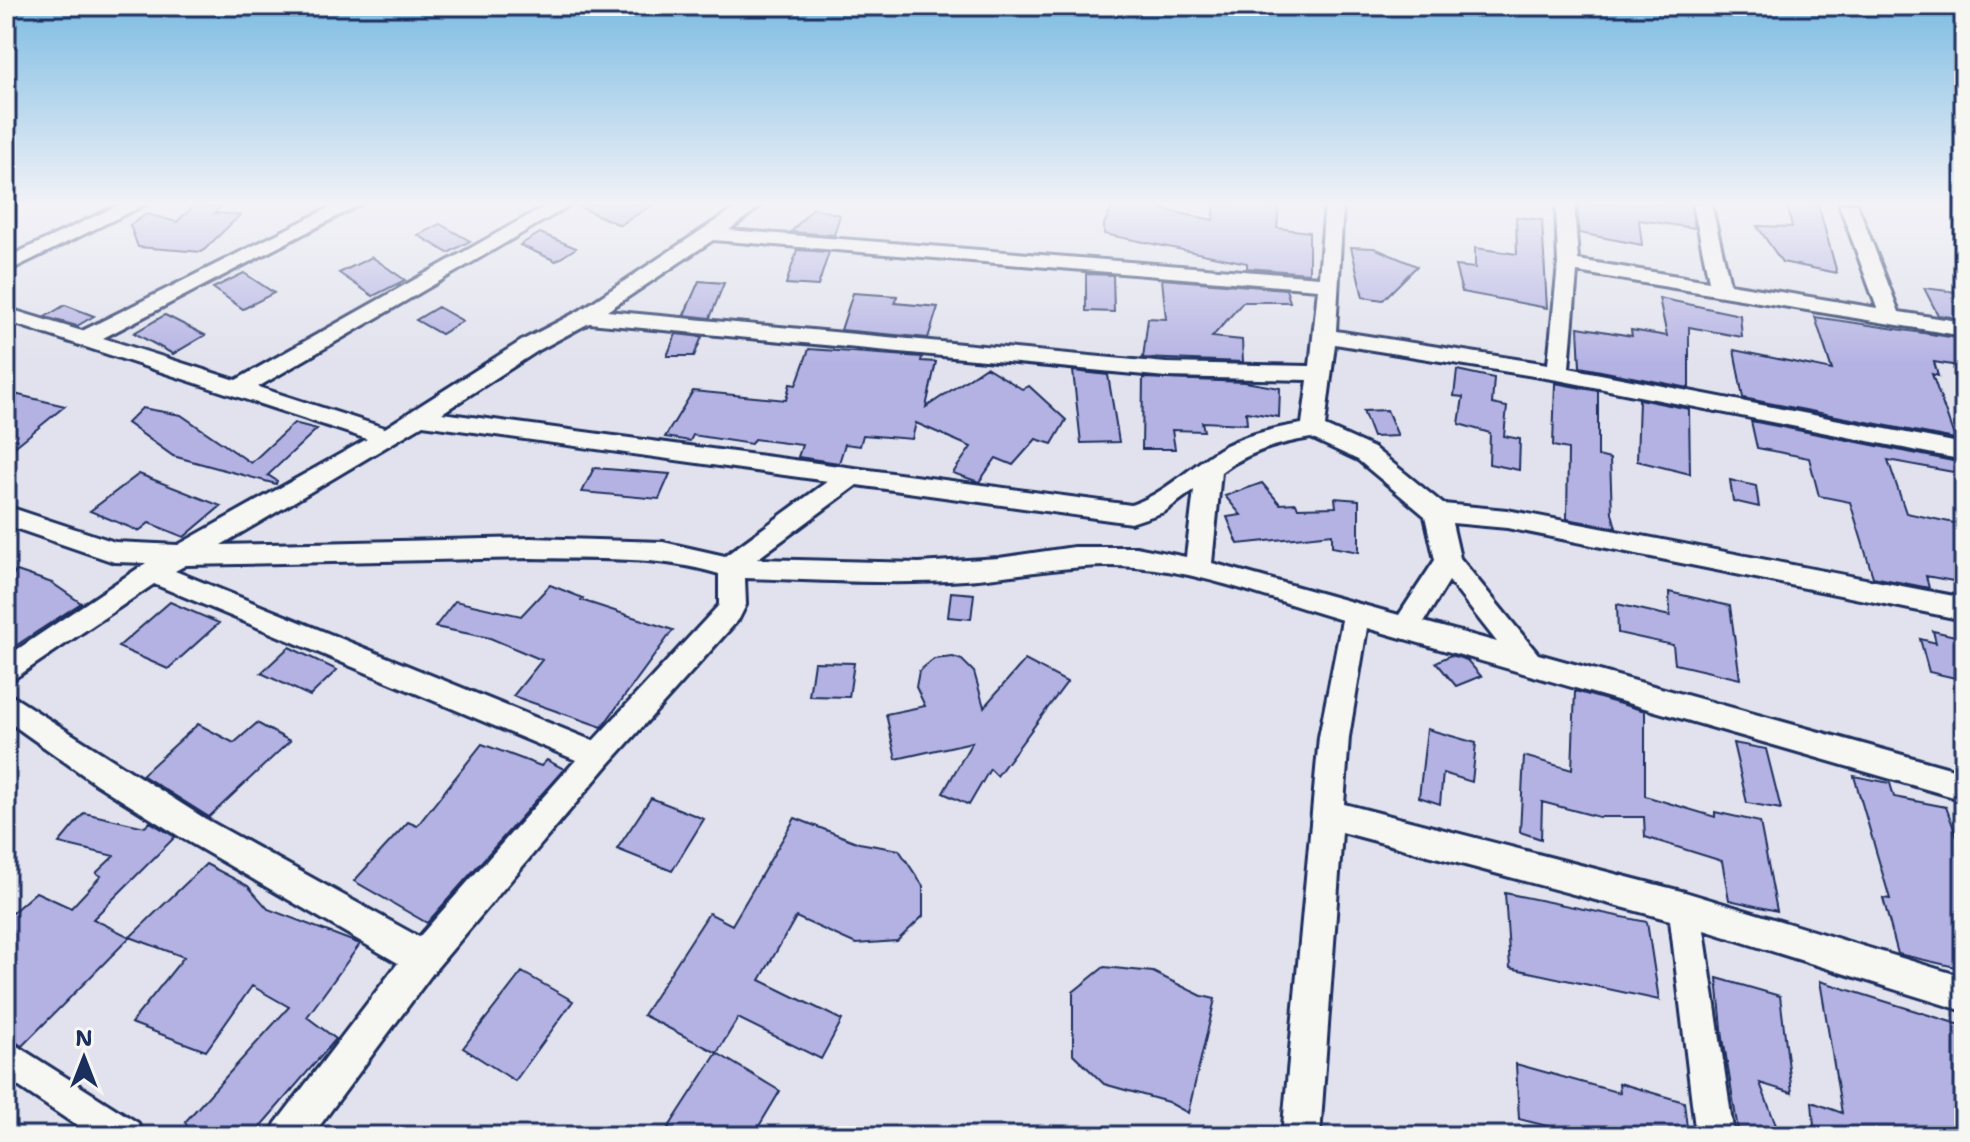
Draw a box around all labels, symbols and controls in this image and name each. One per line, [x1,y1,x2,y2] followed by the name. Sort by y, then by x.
[44,1018,124,1098] north arrow
[75,1024,93,1053] text: N

